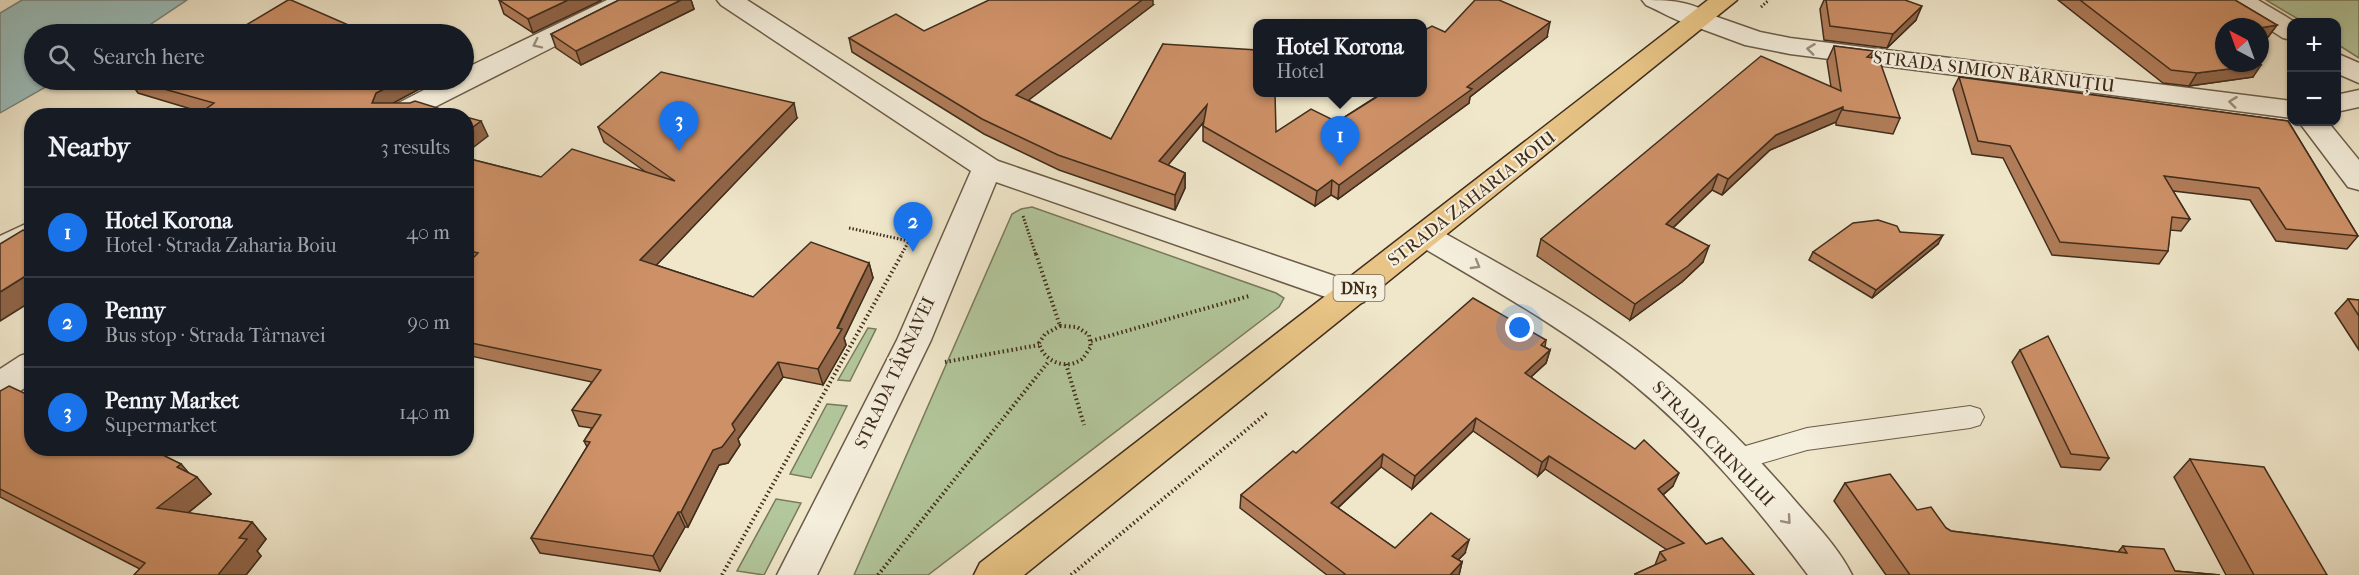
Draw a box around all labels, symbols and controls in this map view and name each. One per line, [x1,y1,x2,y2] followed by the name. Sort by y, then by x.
[2215,18,2269,72] north arrow
[2287,18,2341,126] map controls
[2287,18,2341,72] button: +
[1253,19,1427,97] popup
[24,24,474,90] search box
[1276,34,1404,60] text: Hotel Korona
[532,36,543,48] one-way arrow
[45,41,78,74] icon: search
[1806,43,1815,55] one-way arrow
[93,44,205,70] text: Search here
[1872,45,2116,97] street label: STRADA SIMION BĂRNUȚIU
[1276,60,1324,83] text: Hotel
[2287,72,2341,126] button: −
[2229,97,2238,109] one-way arrow
[660,102,698,151] pin: 3
[1320,116,1360,166] pin: 1
[1384,127,1560,271] street label: STRADA ZAHARIA BOIU
[48,132,130,163] text: Nearby
[381,136,450,159] text: 3 results
[894,202,932,252] pin: 2
[105,208,232,234] text: Hotel Korona
[64,221,71,244] text: 1
[406,221,450,244] text: 40 m
[105,234,337,257] text: Hotel · Strada Zaharia Boiu
[1470,258,1481,270] one-way arrow
[1334,275,1384,301] road number: DN13
[850,293,939,452] street label: STRADA TÂRNAVEI
[105,298,165,324] text: Penny
[62,311,73,334] text: 2
[408,311,450,334] text: 90 m
[1505,313,1534,342] your location
[105,324,326,347] text: Bus stop · Strada Târnavei
[1648,377,1778,511] street label: STRADA CRINULUI
[105,388,239,414] text: Penny Market
[63,401,72,424] text: 3
[399,401,450,424] text: 140 m
[105,414,217,437] text: Supermarket
[1780,514,1791,524] one-way arrow

